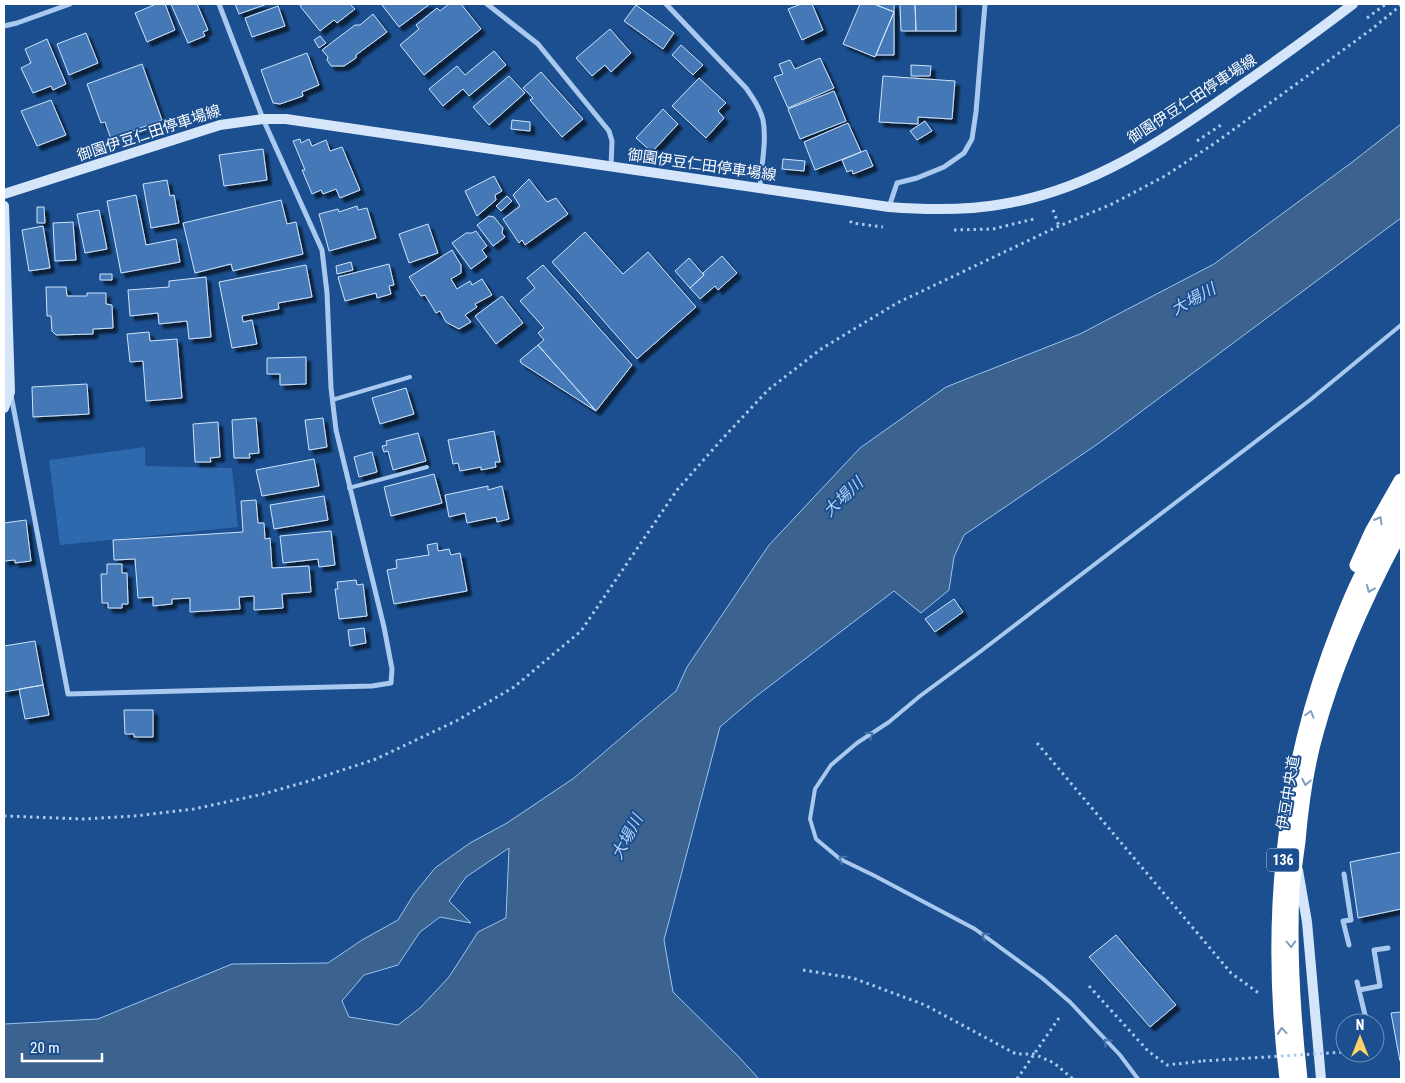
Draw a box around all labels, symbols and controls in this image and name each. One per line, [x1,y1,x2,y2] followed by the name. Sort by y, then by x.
[1124,51,1260,147] street label: 御園伊豆仁田停車場線
[75,101,223,165] street label: 御園伊豆仁田停車場線
[626,146,778,184] street label: 御園伊豆仁田停車場線
[1167,278,1220,319] water label: 大場川
[819,472,868,521] water label: 大場川
[1372,517,1382,526] one-way arrow
[1366,584,1377,593] one-way arrow
[1304,709,1315,718] one-way arrow
[865,731,874,741] one-way arrow
[1273,755,1303,831] street label: 伊豆中央道
[1301,778,1312,786] one-way arrow
[607,810,648,863] water label: 大場川
[1267,848,1299,872] road number: 136
[838,856,847,866] one-way arrow
[981,933,991,942] one-way arrow
[1286,940,1296,948] one-way arrow
[1335,1013,1385,1063] north arrow
[1356,1017,1364,1033] text: N
[1277,1026,1288,1034] one-way arrow
[22,1030,102,1062] scale bar
[1104,1038,1113,1047] one-way arrow
[30,1039,60,1057] text: 20 m

